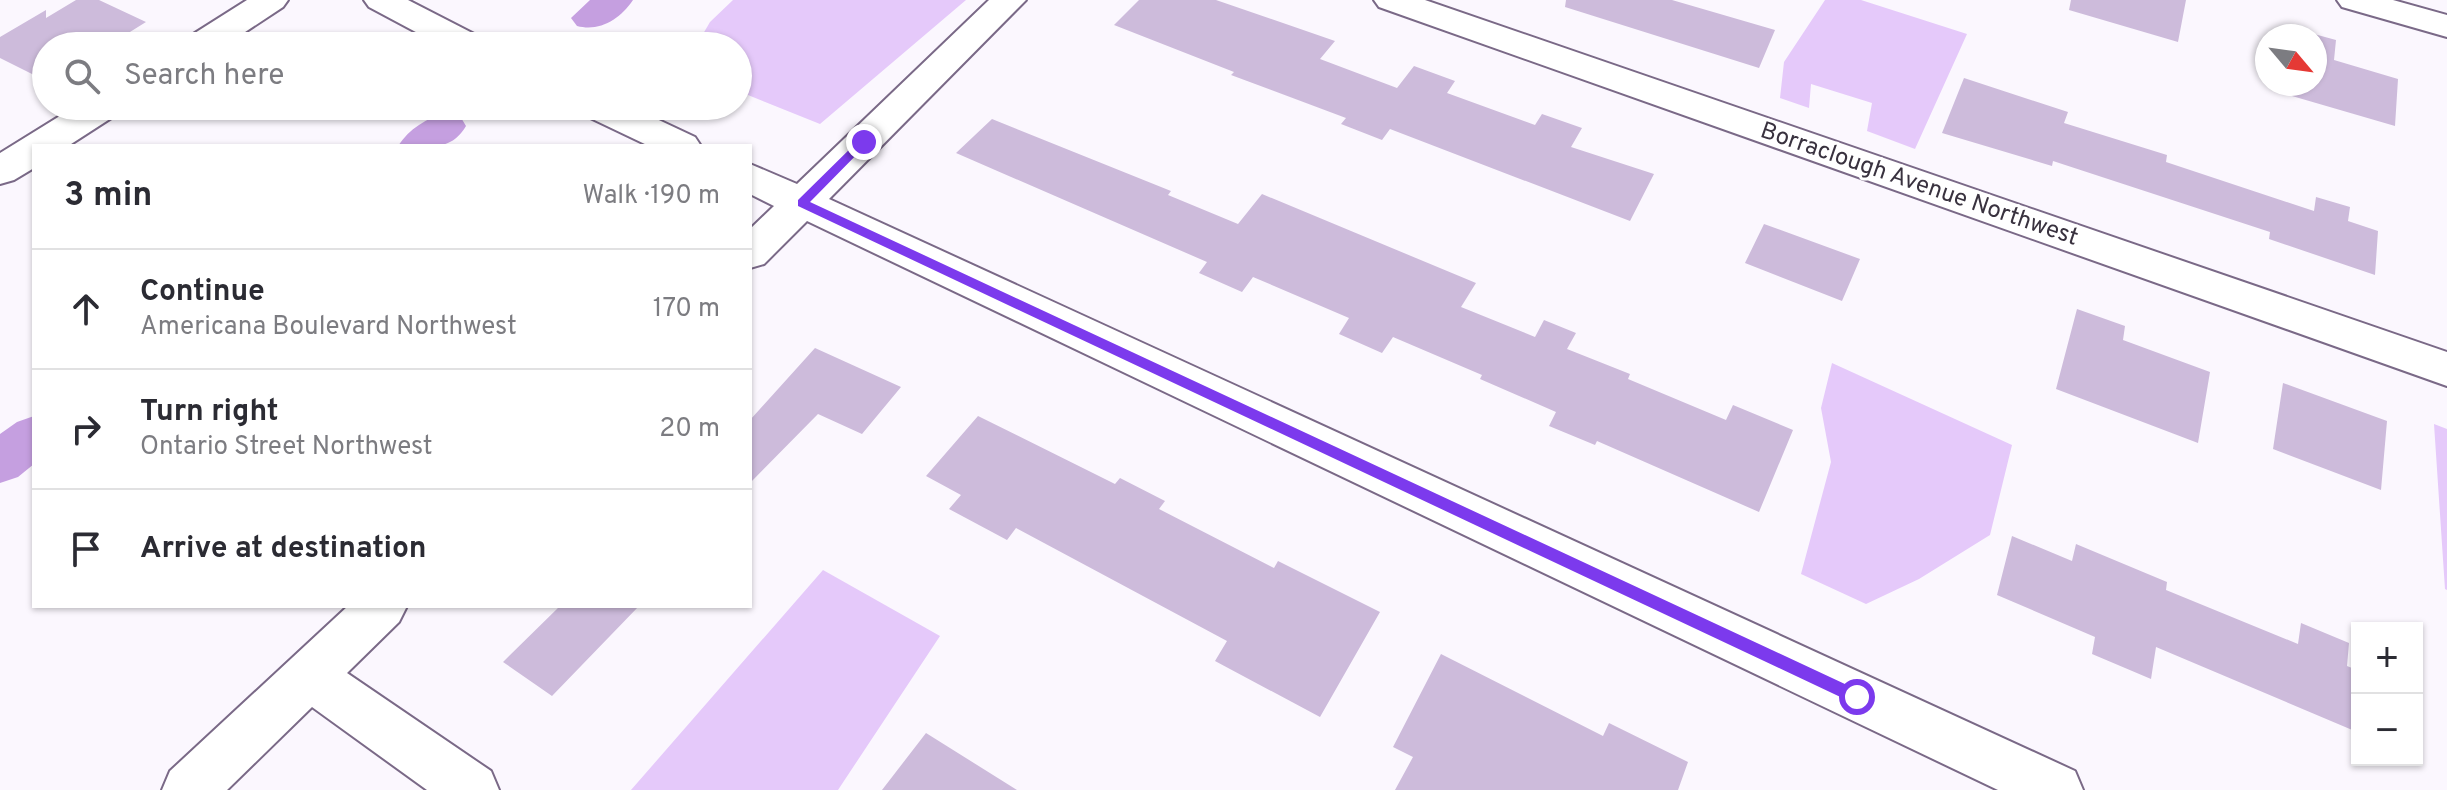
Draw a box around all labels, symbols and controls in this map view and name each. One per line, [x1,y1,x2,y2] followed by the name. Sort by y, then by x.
[2255,24,2327,96] north arrow
[32,32,752,120] search box
[60,54,104,98] icon: search
[124,58,284,95] text: Search here
[1756,116,2082,254] street label: Borraclough Avenue Northwest
[846,124,882,160] route end
[64,175,152,218] text: 3 min
[582,180,720,213] text: Walk · 190 m
[140,274,265,311] text: Continue
[64,287,108,331] icon: ahead
[653,293,720,326] text: 170 m
[140,311,517,344] text: Americana Boulevard Northwest
[140,394,278,431] text: Turn right
[64,407,108,451] icon: right
[659,413,720,446] text: 20 m
[140,431,433,464] text: Ontario Street Northwest
[64,527,108,571] icon: arrive
[140,531,426,568] text: Arrive at destination
[2351,622,2423,766] map controls
[2351,622,2423,694] button: +
[1839,679,1875,715] route start
[2351,694,2423,766] button: −

